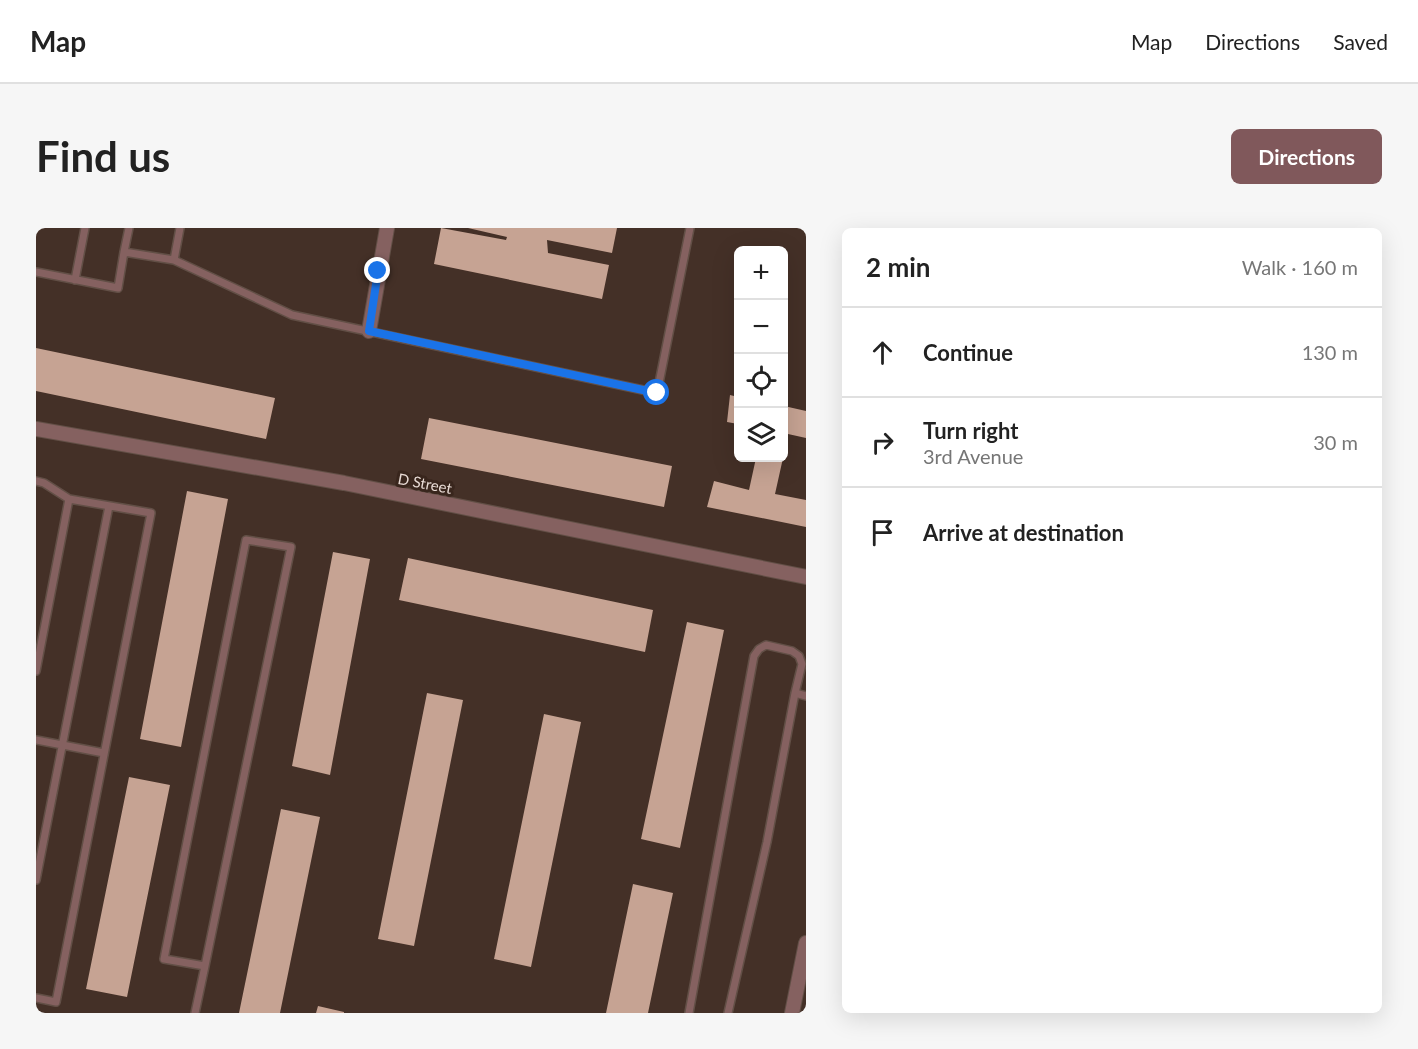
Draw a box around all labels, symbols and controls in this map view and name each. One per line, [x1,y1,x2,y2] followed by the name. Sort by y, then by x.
[30,24,86,58] text: Map
[1131,29,1172,54] text: Map
[1205,29,1300,54] text: Directions
[1333,29,1388,54] text: Saved
[1231,129,1382,184] button: Directions
[36,131,170,181] text: Find us
[734,246,788,462] map controls
[734,246,788,300] button: +
[866,251,930,283] text: 2 min
[1242,255,1358,279] text: Walk · 160 m
[364,257,390,283] route end
[734,300,788,354] button: −
[866,336,899,369] icon: ahead
[923,339,1013,366] text: Continue
[1302,340,1358,364] text: 130 m
[734,354,788,408] button: locate
[643,379,669,405] route start
[734,408,788,462] button: layers
[923,417,1018,444] text: Turn right
[866,426,899,459] icon: right
[1313,430,1358,454] text: 30 m
[923,444,1023,468] text: 3rd Avenue
[396,469,454,497] street label: D Street
[866,516,899,549] icon: arrive
[923,519,1124,546] text: Arrive at destination

